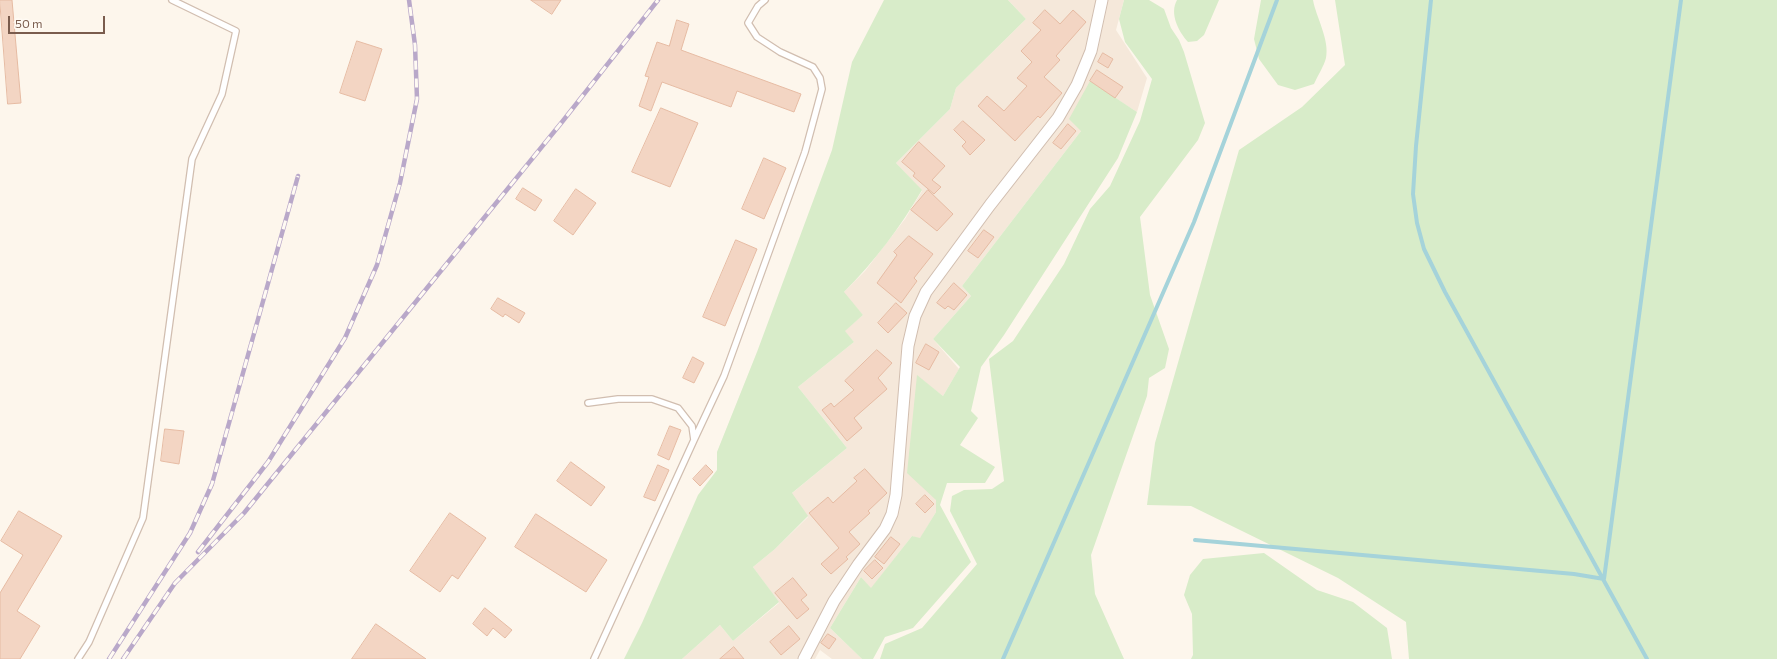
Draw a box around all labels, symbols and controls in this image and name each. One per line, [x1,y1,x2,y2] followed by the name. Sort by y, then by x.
[10,8,107,34] scale bar
[15,16,43,30] text: 50 m

